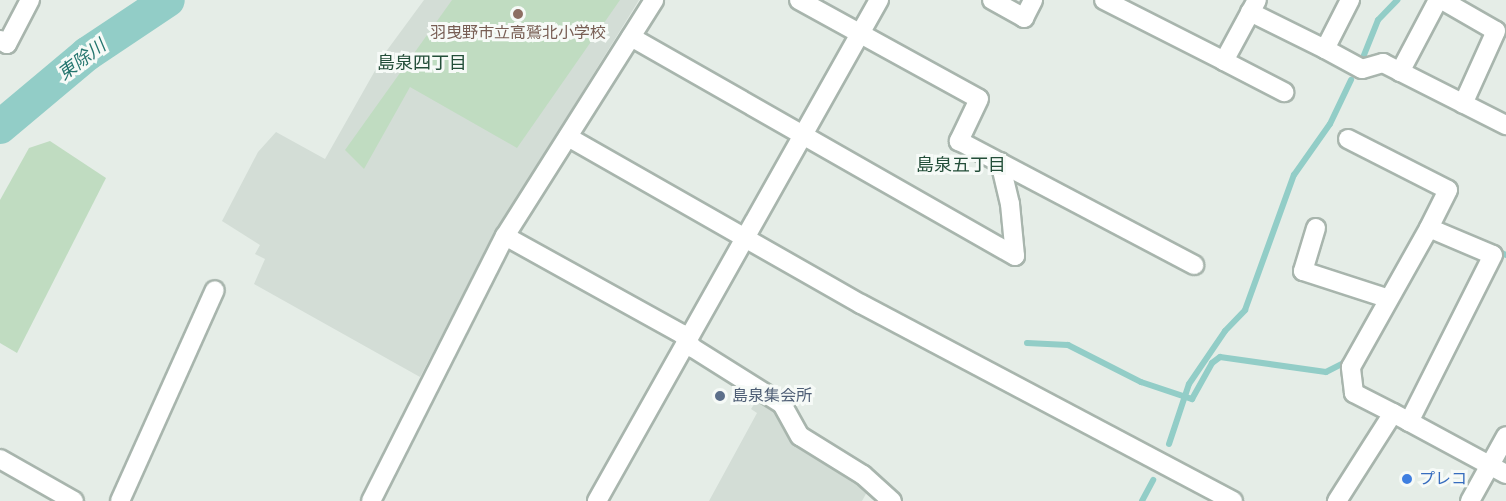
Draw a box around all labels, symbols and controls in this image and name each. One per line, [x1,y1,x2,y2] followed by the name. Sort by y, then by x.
[511,7,525,21] marker: 羽曳野市立高鷲北小学校
[430,23,606,43] place label: 羽曳野市立高鷲北小学校
[54,35,110,85] water label: 東除川
[377,52,467,74] district label: 島泉四丁目
[916,154,1006,176] district label: 島泉五丁目
[732,386,812,406] place label: 島泉集会所
[713,389,727,403] marker: 島泉集会所
[1419,469,1467,489] place label: プレコ
[1400,472,1414,486] marker: プレコ

